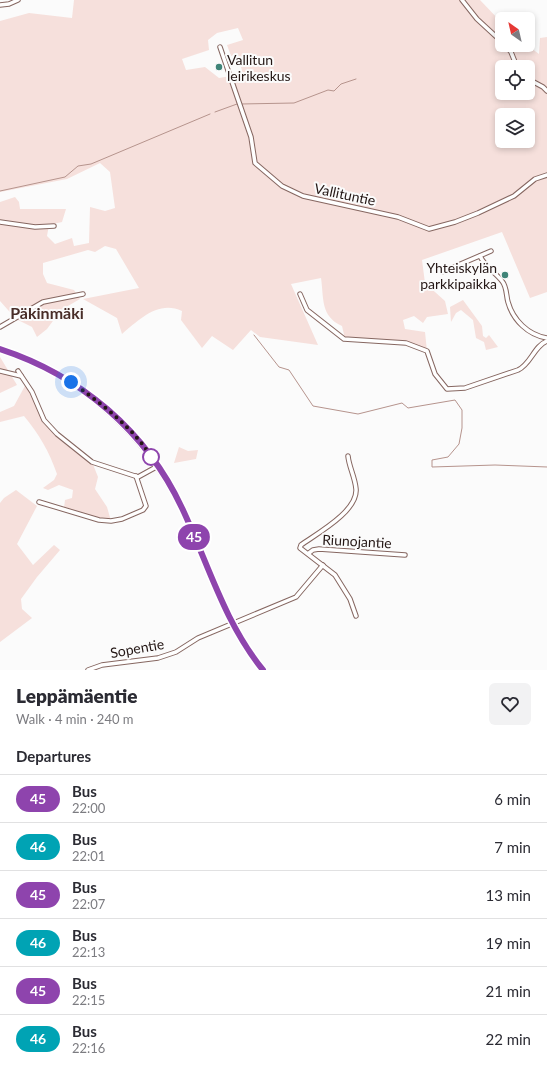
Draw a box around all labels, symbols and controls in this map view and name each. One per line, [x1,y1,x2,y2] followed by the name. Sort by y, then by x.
[495,12,535,52] north arrow
[495,12,535,148] map controls
[227,51,291,84] place label: Vallitun leirikeskus
[495,60,535,100] button: locate
[214,62,224,72] marker: Vallitun leirikeskus
[495,108,535,148] button: layers
[313,179,377,209] street label: Vallituntie
[420,259,497,292] place label: Yhteiskylän parkkipaikka
[500,270,510,280] marker: Yhteiskylän parkkipaikka
[10,303,84,322] district label: Päkinmäki
[61,372,81,392] your location
[142,448,160,466] unlabelled marker
[176,524,212,550] line badge: 45
[186,528,202,545] text: 45
[322,531,392,551] street label: Riunojantie
[109,635,165,661] street label: Sopentie
[489,683,531,725] button: heart
[16,684,137,707] text: Leppämäentie
[16,711,134,727] text: Walk · 4 min · 240 m
[16,747,91,765] text: Departures
[72,782,97,800] text: Bus
[30,790,46,807] text: 45
[494,790,531,808] text: 6 min
[72,800,105,816] text: 22:00
[72,830,97,848] text: Bus
[30,838,46,855] text: 46
[494,838,531,856] text: 7 min
[72,848,105,864] text: 22:01
[72,878,97,896] text: Bus
[30,886,46,903] text: 45
[485,886,531,904] text: 13 min
[72,896,105,912] text: 22:07
[72,926,97,944] text: Bus
[30,934,46,951] text: 46
[485,934,531,952] text: 19 min
[72,944,105,960] text: 22:13
[72,974,97,992] text: Bus
[30,982,46,999] text: 45
[485,982,531,1000] text: 21 min
[72,992,105,1008] text: 22:15
[72,1022,97,1040] text: Bus
[30,1030,46,1047] text: 46
[485,1030,531,1048] text: 22 min
[72,1040,105,1056] text: 22:16

